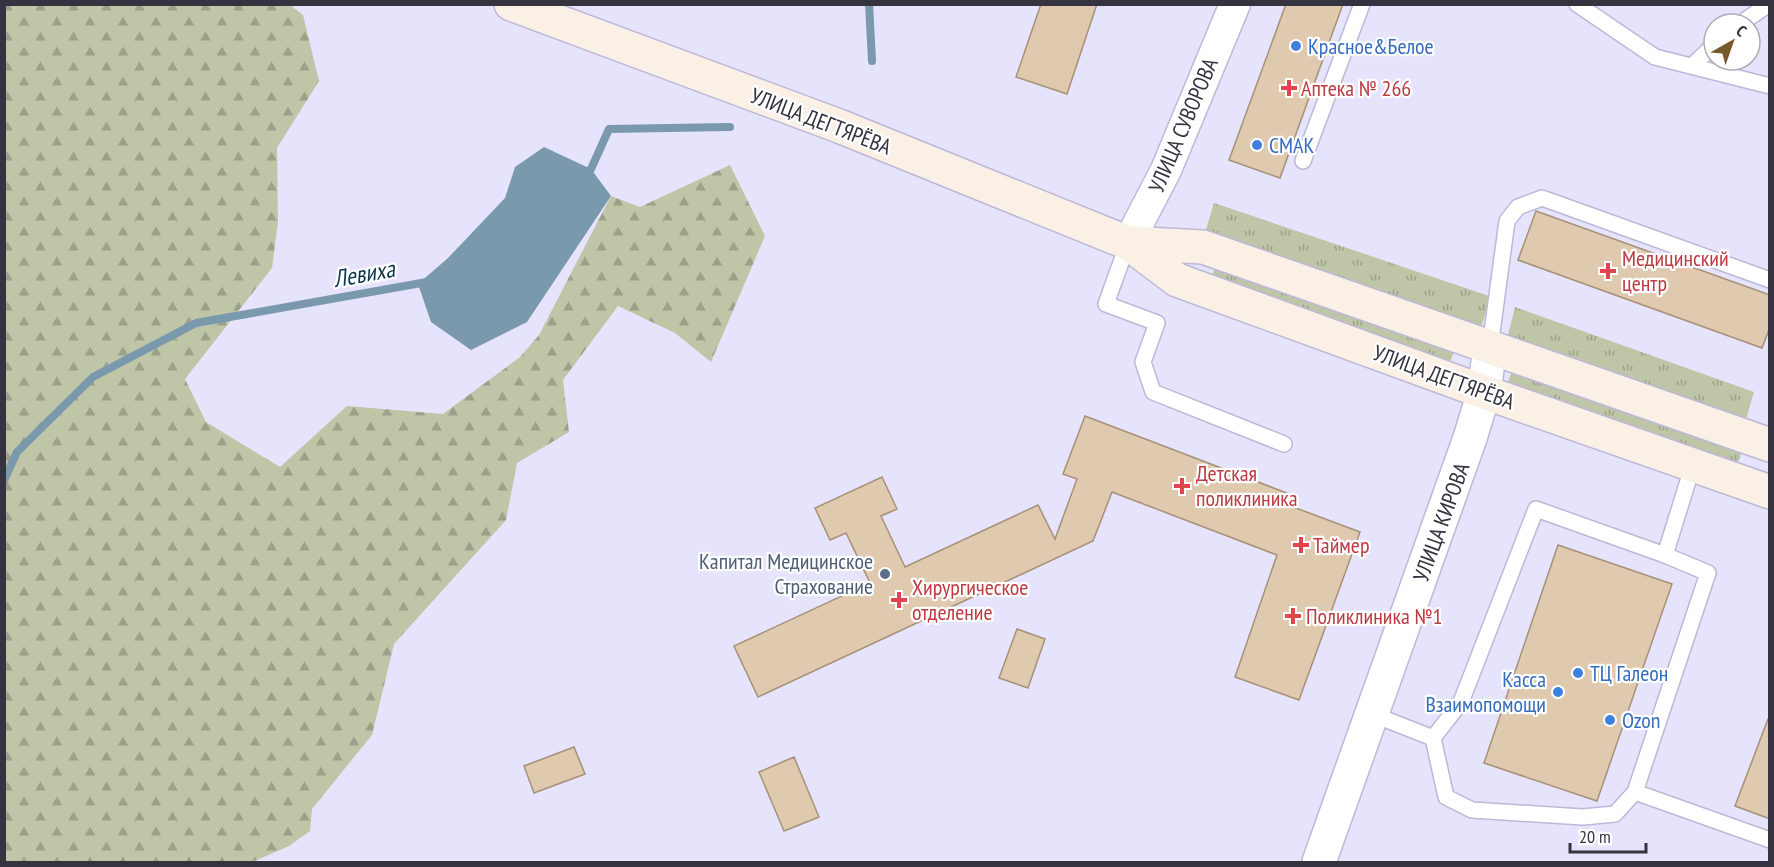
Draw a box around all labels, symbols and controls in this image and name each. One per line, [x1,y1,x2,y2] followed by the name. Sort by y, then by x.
[1702,12,1762,72] north arrow
[1732,20,1751,41] text: С
[1308,32,1434,60] place label: Красное&Белое
[1289,39,1303,53] marker: Красное&Белое
[1142,53,1224,197] street label: УЛИЦА СУВОРОВА
[1301,74,1411,102] place label: Аптека № 266
[747,81,896,161] street label: УЛИЦА ДЕГТЯРЁВА
[1282,81,1296,95] marker: Аптека № 266
[1269,131,1314,159] place label: СМАК
[1250,138,1264,152] marker: СМАК
[1622,244,1729,297] place label: Медицинский центр
[330,253,398,294] water label: Левиха
[1599,262,1617,280] marker: Медицинский центр
[1369,338,1519,416] street label: УЛИЦА ДЕГТЯРЁВА
[1407,458,1476,585] street label: УЛИЦА КИРОВА
[1196,459,1298,512] place label: Детская поликлиника
[1173,477,1191,495] marker: Детская поликлиника
[1313,531,1369,559] place label: Таймер
[1294,538,1308,552] marker: Таймер
[699,547,873,600] place label: Капитал Медицинское Страхование
[878,567,892,581] marker: Капитал Медицинское Страхование
[912,573,1028,626] place label: Хирургическое отделение
[890,591,908,609] marker: Хирургическое отделение
[1306,602,1442,630] place label: Поликлиника №1
[1284,607,1302,625] marker: Поликлиника №1
[1590,659,1668,687] place label: ТЦ Галеон
[1425,665,1546,718] place label: Касса Взаимопомощи
[1571,666,1585,680] marker: ТЦ Галеон
[1551,685,1565,699] marker: Касса Взаимопомощи
[1622,706,1661,734] place label: Ozon
[1603,713,1617,727] marker: Ozon
[1570,816,1646,854] scale bar
[1579,825,1611,848] text: 20 m

